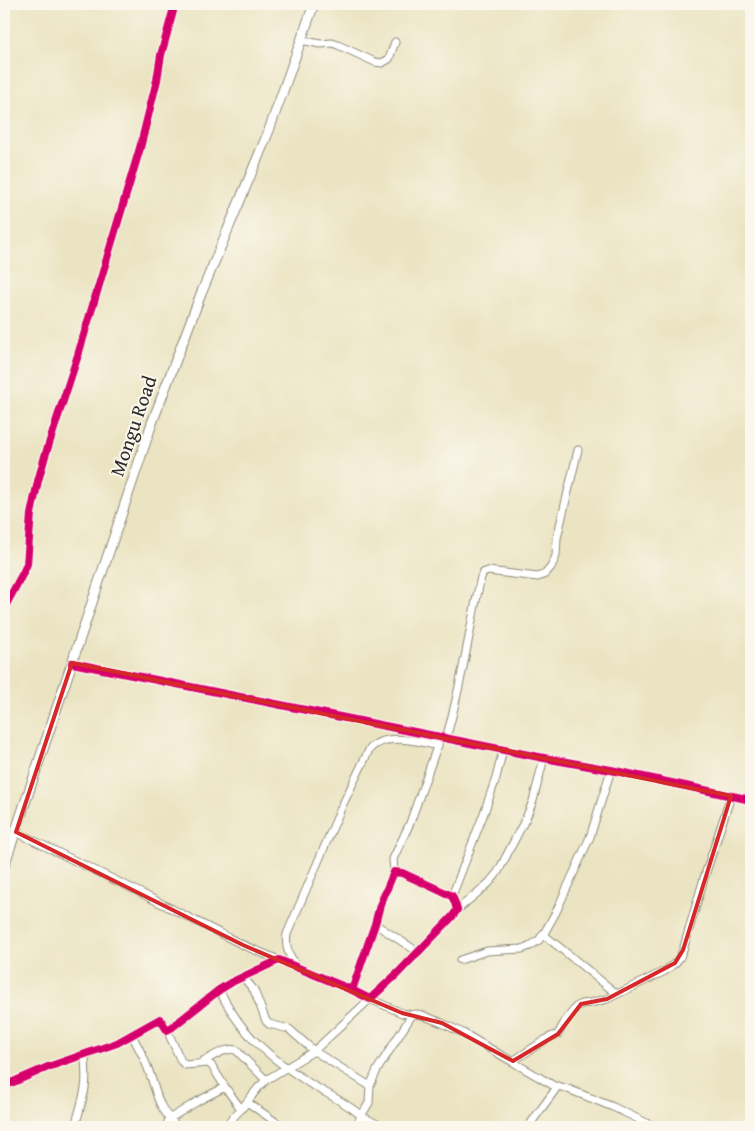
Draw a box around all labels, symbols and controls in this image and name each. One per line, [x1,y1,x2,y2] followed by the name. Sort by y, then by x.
[102,371,163,480] street label: Mongu Road

